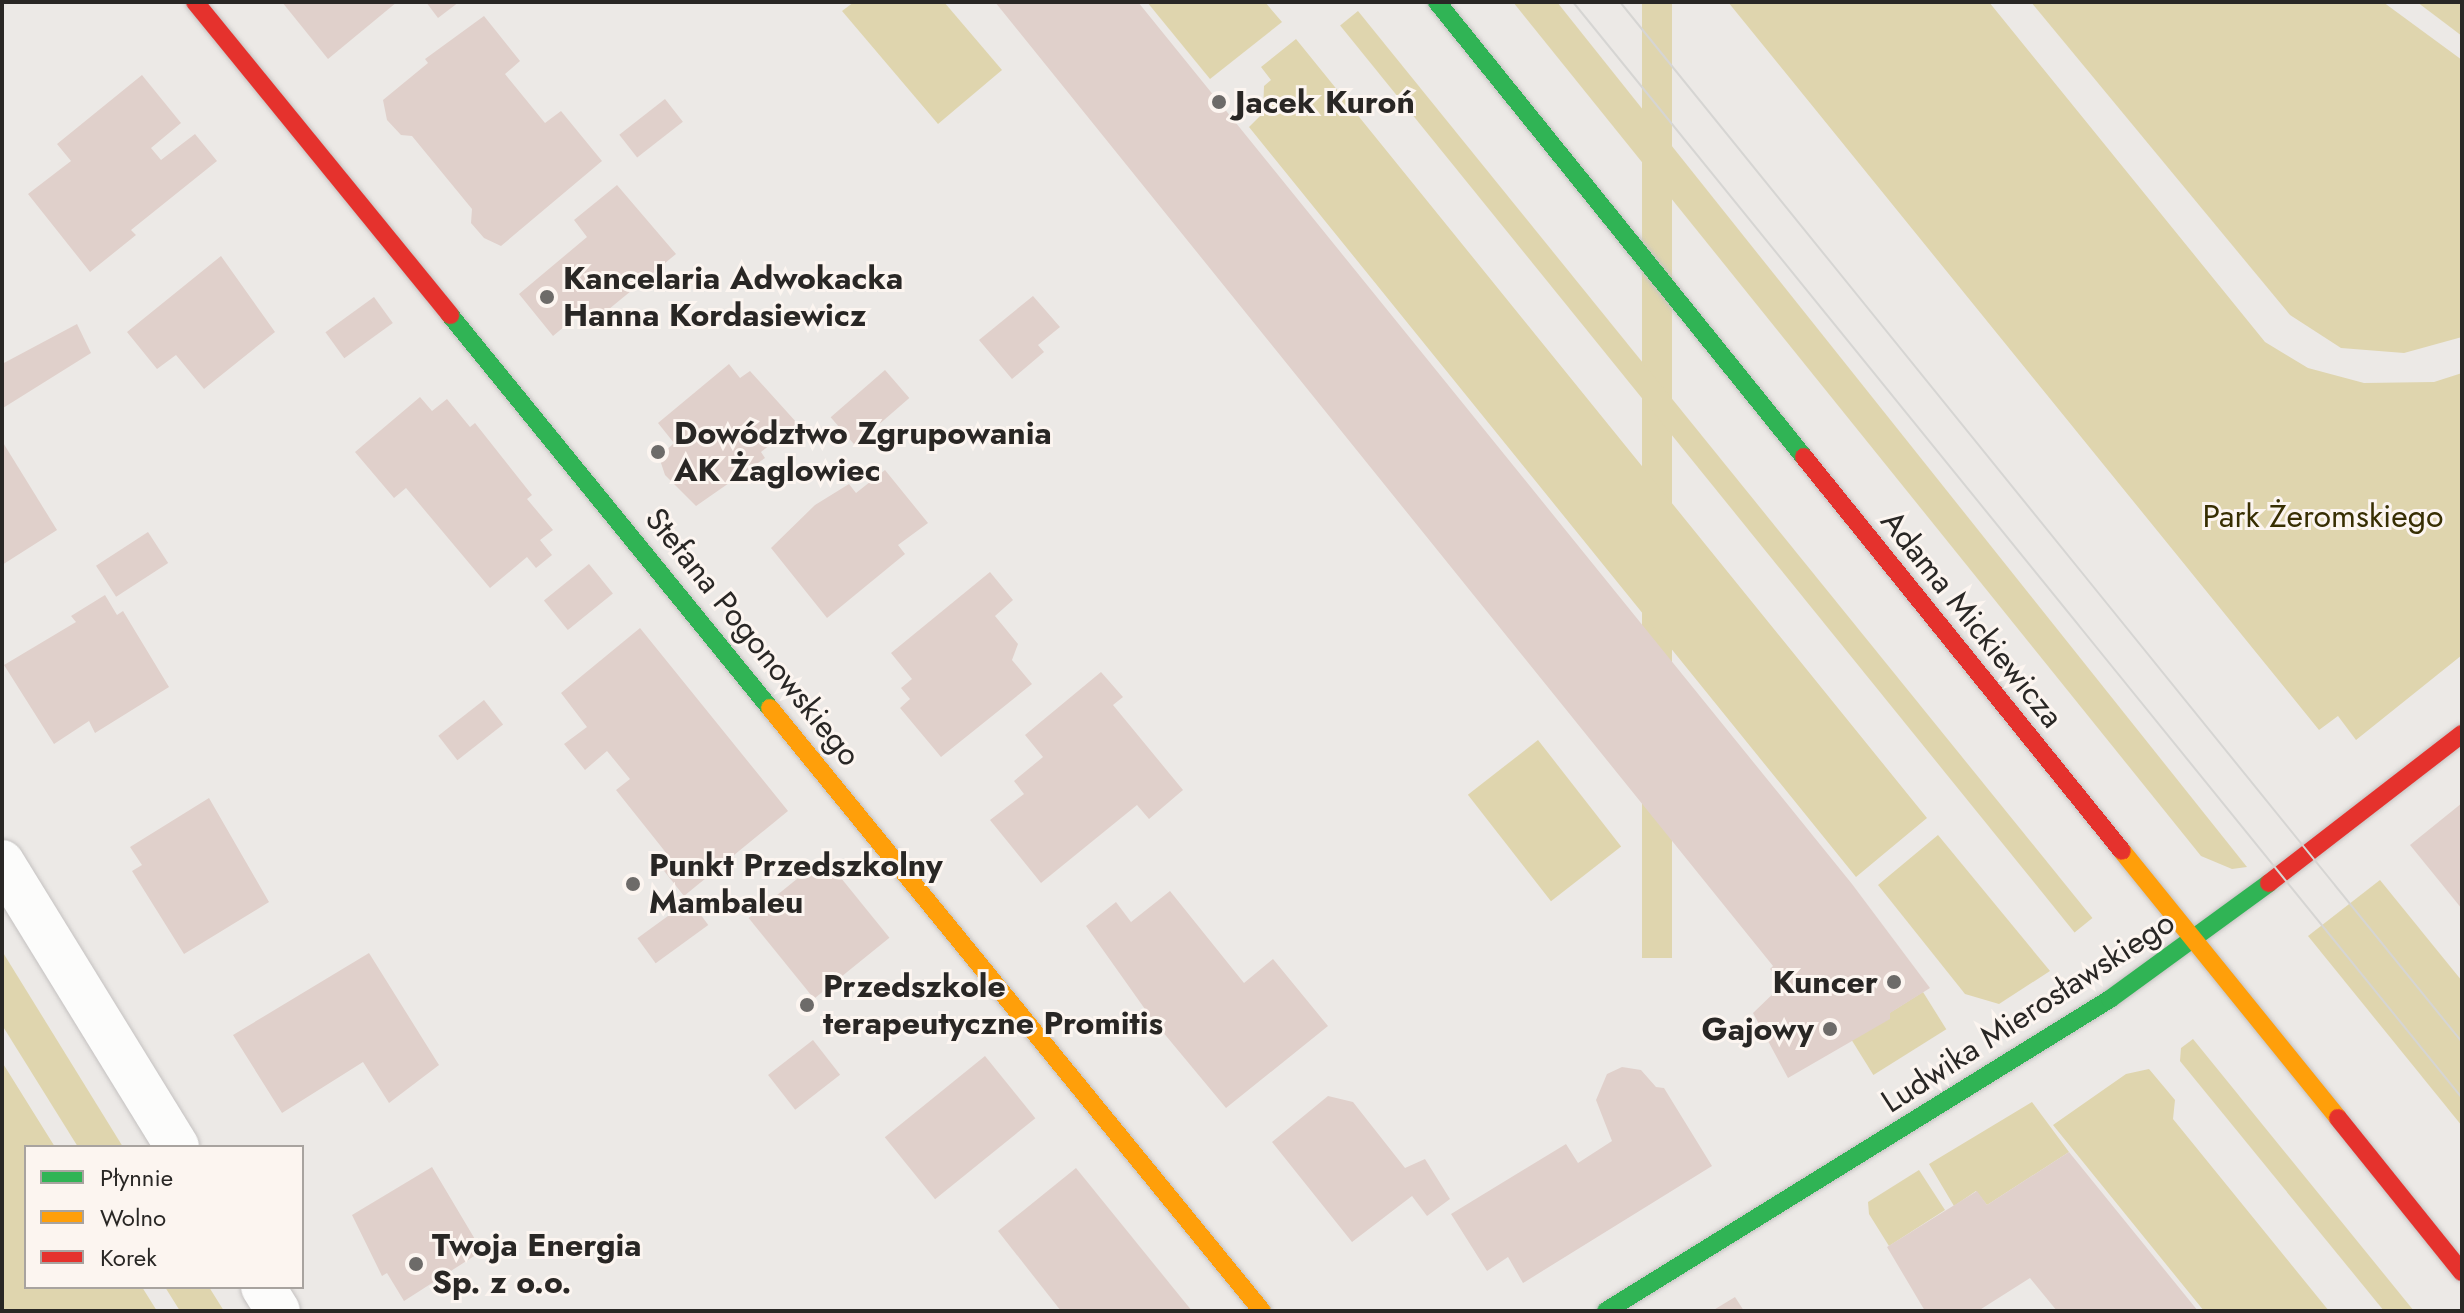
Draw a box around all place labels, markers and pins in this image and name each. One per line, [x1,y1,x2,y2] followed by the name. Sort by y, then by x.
[1235,83,1415,121] place label: Jacek Kuroń
[1210,93,1228,111] marker: Jacek Kuroń
[563,260,903,335] place label: Kancelaria Adwokacka Hanna Kordasiewicz
[538,288,556,306] marker: Kancelaria Adwokacka Hanna Kordasiewicz
[674,415,1052,490] place label: Dowództwo Zgrupowania AK Żaglowiec
[649,443,667,461] marker: Dowództwo Zgrupowania AK Żaglowiec
[649,847,943,922] place label: Punkt Przedszkolny Mambaleu
[624,875,642,893] marker: Punkt Przedszkolny Mambaleu
[1772,963,1878,1001] place label: Kuncer
[823,968,1163,1043] place label: Przedszkole terapeutyczne Promitis
[1885,973,1903,991] marker: Kuncer
[798,996,816,1014] marker: Przedszkole terapeutyczne Promitis
[1702,1010,1814,1048] place label: Gajowy
[1821,1020,1839,1038] marker: Gajowy
[432,1227,642,1302] place label: Twoja Energia Sp. z o.o.
[407,1255,425,1273] marker: Twoja Energia Sp. z o.o.

